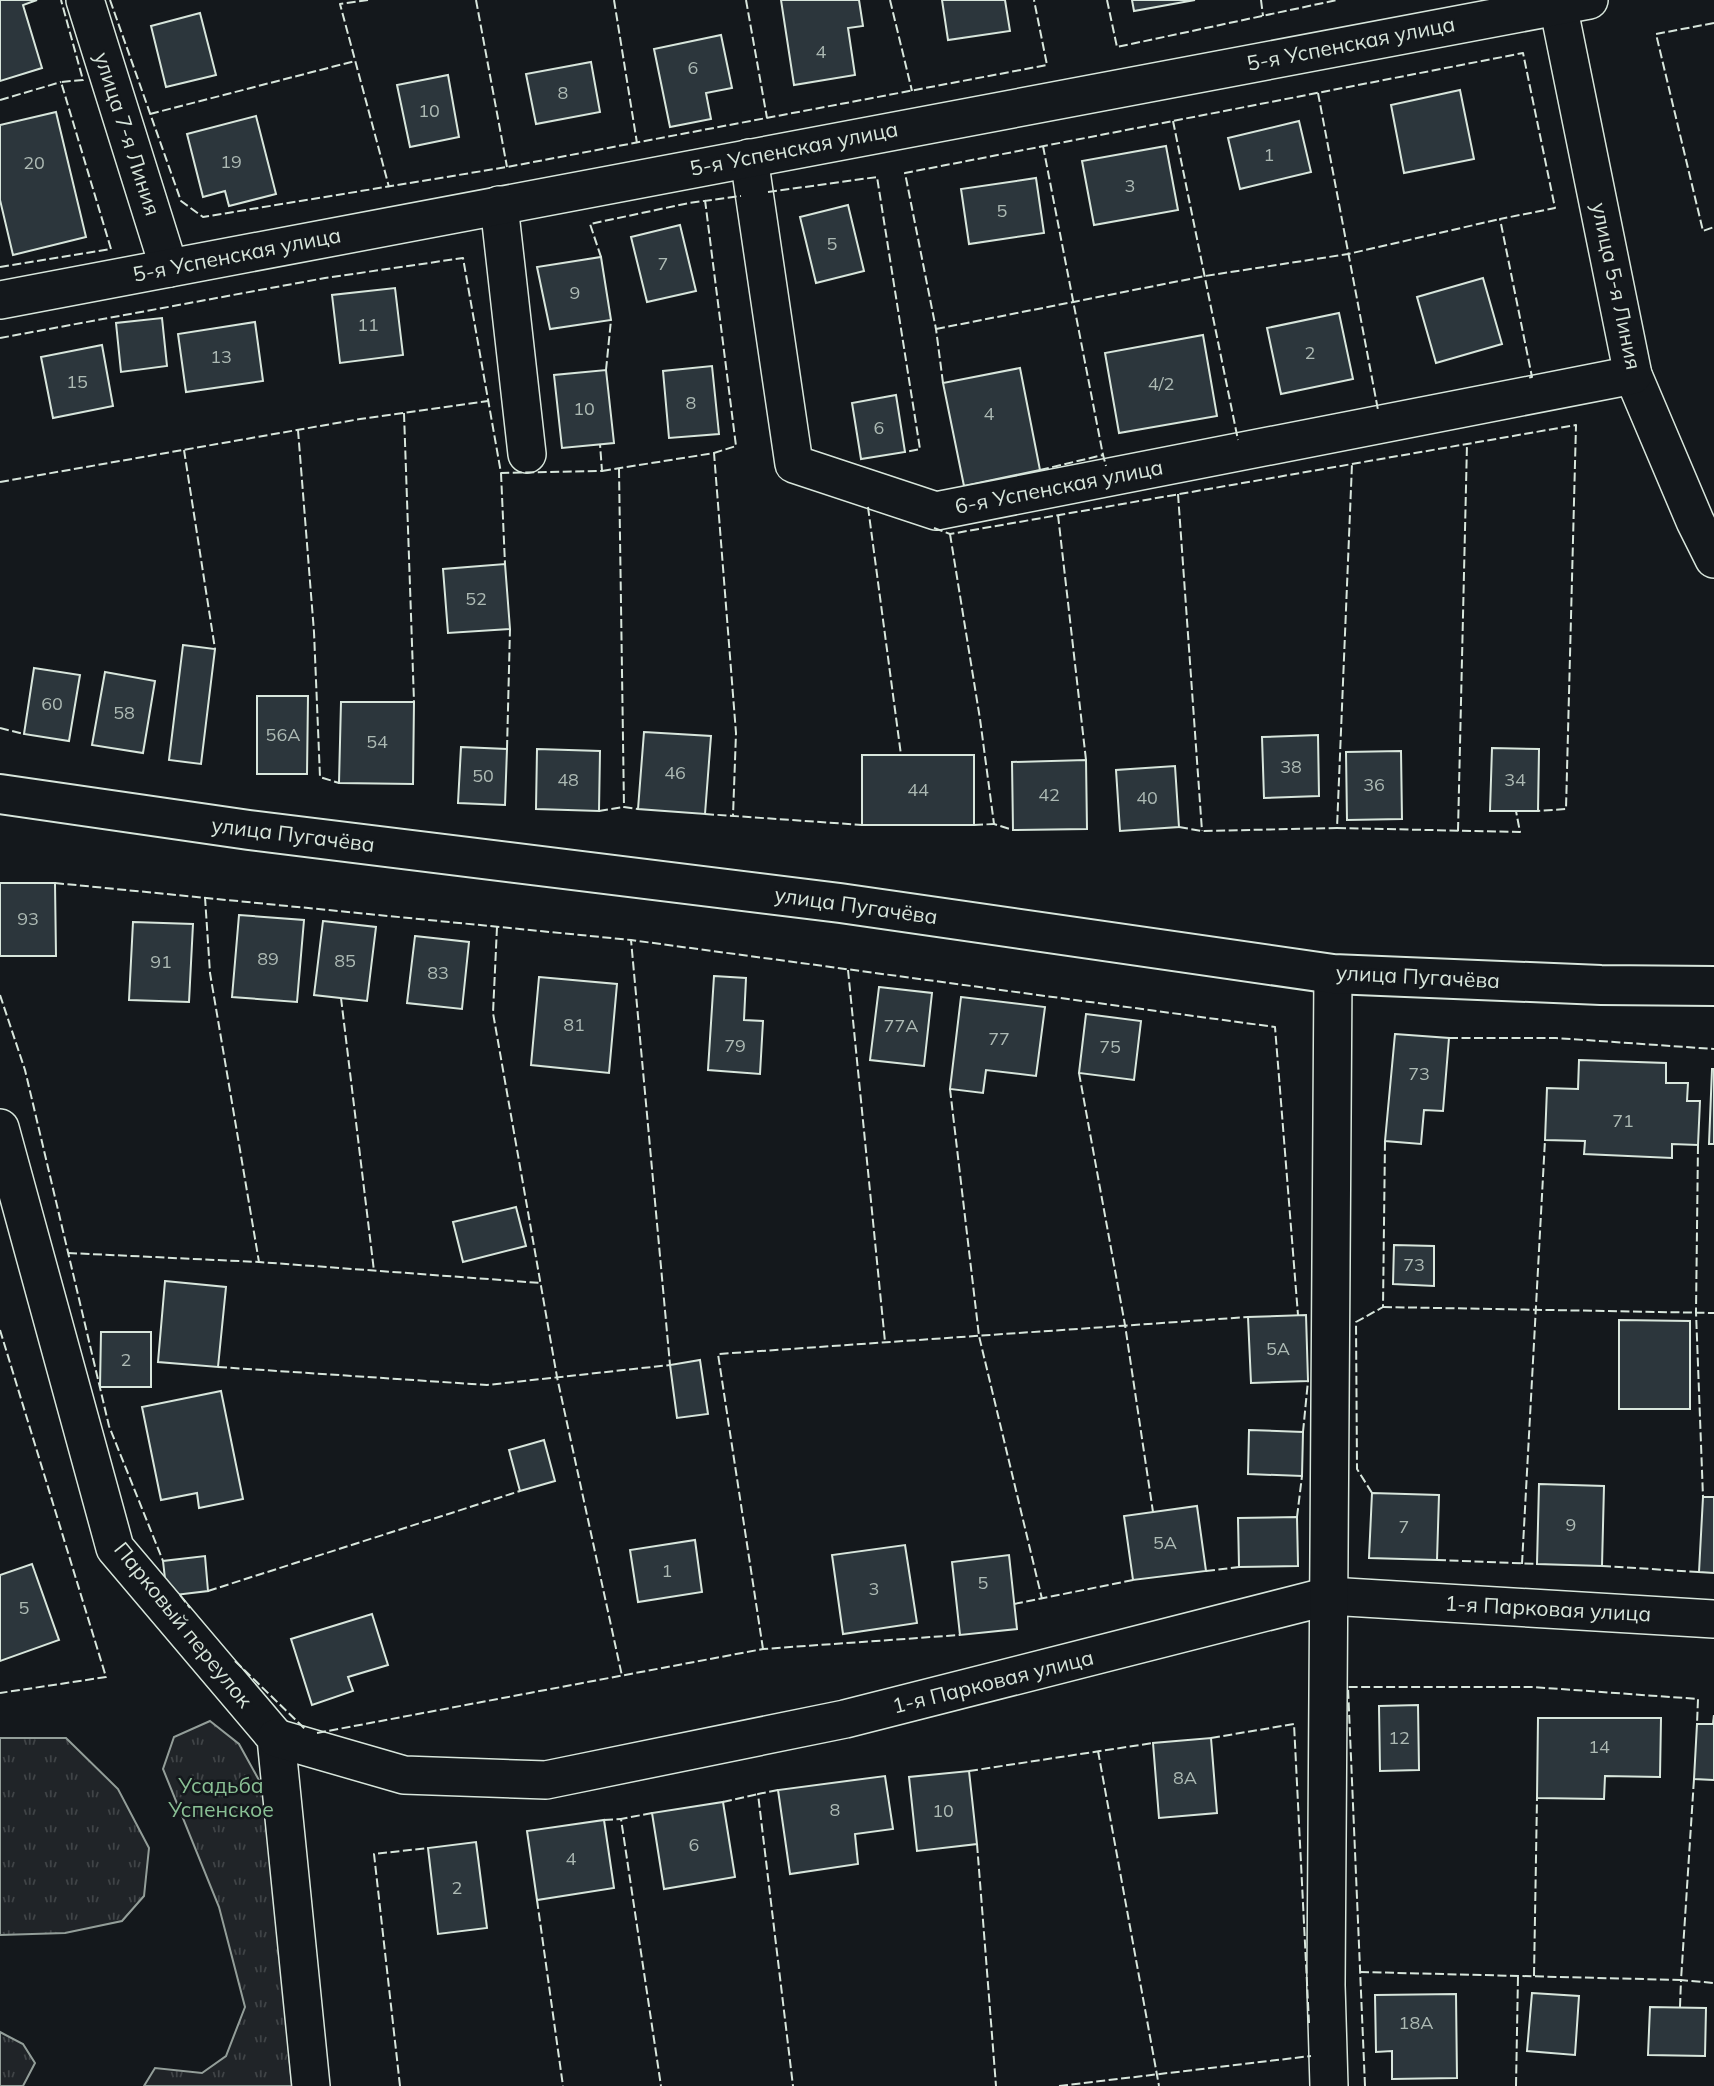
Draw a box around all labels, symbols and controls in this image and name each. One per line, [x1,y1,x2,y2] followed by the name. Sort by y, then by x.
[1245,10,1457,76] street label: 5-я Успенская улица
[816,40,827,63] house number: 4
[89,49,167,219] street label: улица 7-я Линия
[688,56,698,79] house number: 6
[558,81,568,104] house number: 8
[418,99,440,122] house number: 10
[688,115,900,181] street label: 5-я Успенская улица
[1264,143,1274,166] house number: 1
[220,150,242,173] house number: 19
[23,151,45,174] house number: 20
[1125,174,1135,197] house number: 3
[997,199,1008,222] house number: 5
[1587,200,1647,372] street label: улица 5-я Линия
[131,221,343,287] street label: 5-я Успенская улица
[827,232,838,255] house number: 5
[658,252,668,275] house number: 7
[570,281,580,304] house number: 9
[357,313,379,336] house number: 11
[1305,341,1315,364] house number: 2
[210,345,232,368] house number: 13
[66,370,88,393] house number: 15
[1148,372,1174,395] house number: 4/2
[686,391,696,414] house number: 8
[573,397,595,420] house number: 10
[984,402,995,425] house number: 4
[874,416,884,439] house number: 6
[953,453,1165,519] street label: 6-я Успенская улица
[465,587,487,610] house number: 52
[41,692,63,715] house number: 60
[113,701,135,724] house number: 58
[266,723,300,746] house number: 56А
[366,730,388,753] house number: 54
[1280,755,1302,778] house number: 38
[664,761,686,784] house number: 46
[472,764,494,787] house number: 50
[557,768,579,791] house number: 48
[1504,768,1526,791] house number: 34
[1363,773,1385,796] house number: 36
[907,778,929,801] house number: 44
[1038,783,1060,806] house number: 42
[1136,786,1158,809] house number: 40
[210,811,376,857] street label: улица Пугачёва
[773,881,939,929] street label: улица Пугачёва
[17,907,39,930] house number: 93
[257,947,279,970] house number: 89
[334,949,356,972] house number: 85
[150,950,172,973] house number: 91
[1335,959,1501,993] street label: улица Пугачёва
[427,961,449,984] house number: 83
[563,1013,585,1036] house number: 81
[884,1014,918,1037] house number: 77А
[988,1027,1010,1050] house number: 77
[724,1034,746,1057] house number: 79
[1099,1035,1121,1058] house number: 75
[1408,1062,1430,1085] house number: 73
[1612,1109,1634,1132] house number: 71
[1403,1253,1425,1276] house number: 73
[1266,1337,1290,1360] house number: 5А
[121,1348,131,1371] house number: 2
[1566,1513,1576,1536] house number: 9
[1399,1515,1409,1538] house number: 7
[1153,1531,1177,1554] house number: 5А
[109,1536,259,1713] street label: Парковый переулок
[662,1559,672,1582] house number: 1
[978,1571,989,1594] house number: 5
[869,1577,879,1600] house number: 3
[1444,1590,1652,1626] street label: 1-я Парковая улица
[19,1596,30,1619] house number: 5
[889,1643,1096,1719] street label: 1-я Парковая улица
[1388,1726,1410,1749] house number: 12
[1588,1735,1610,1758] house number: 14
[1173,1766,1197,1789] house number: 8А
[167,1772,274,1822] park label: Усадьба Успенское
[830,1798,840,1821] house number: 8
[932,1799,954,1822] house number: 10
[689,1833,699,1856] house number: 6
[566,1847,577,1870] house number: 4
[452,1876,462,1899] house number: 2
[1399,2011,1433,2034] house number: 18А

